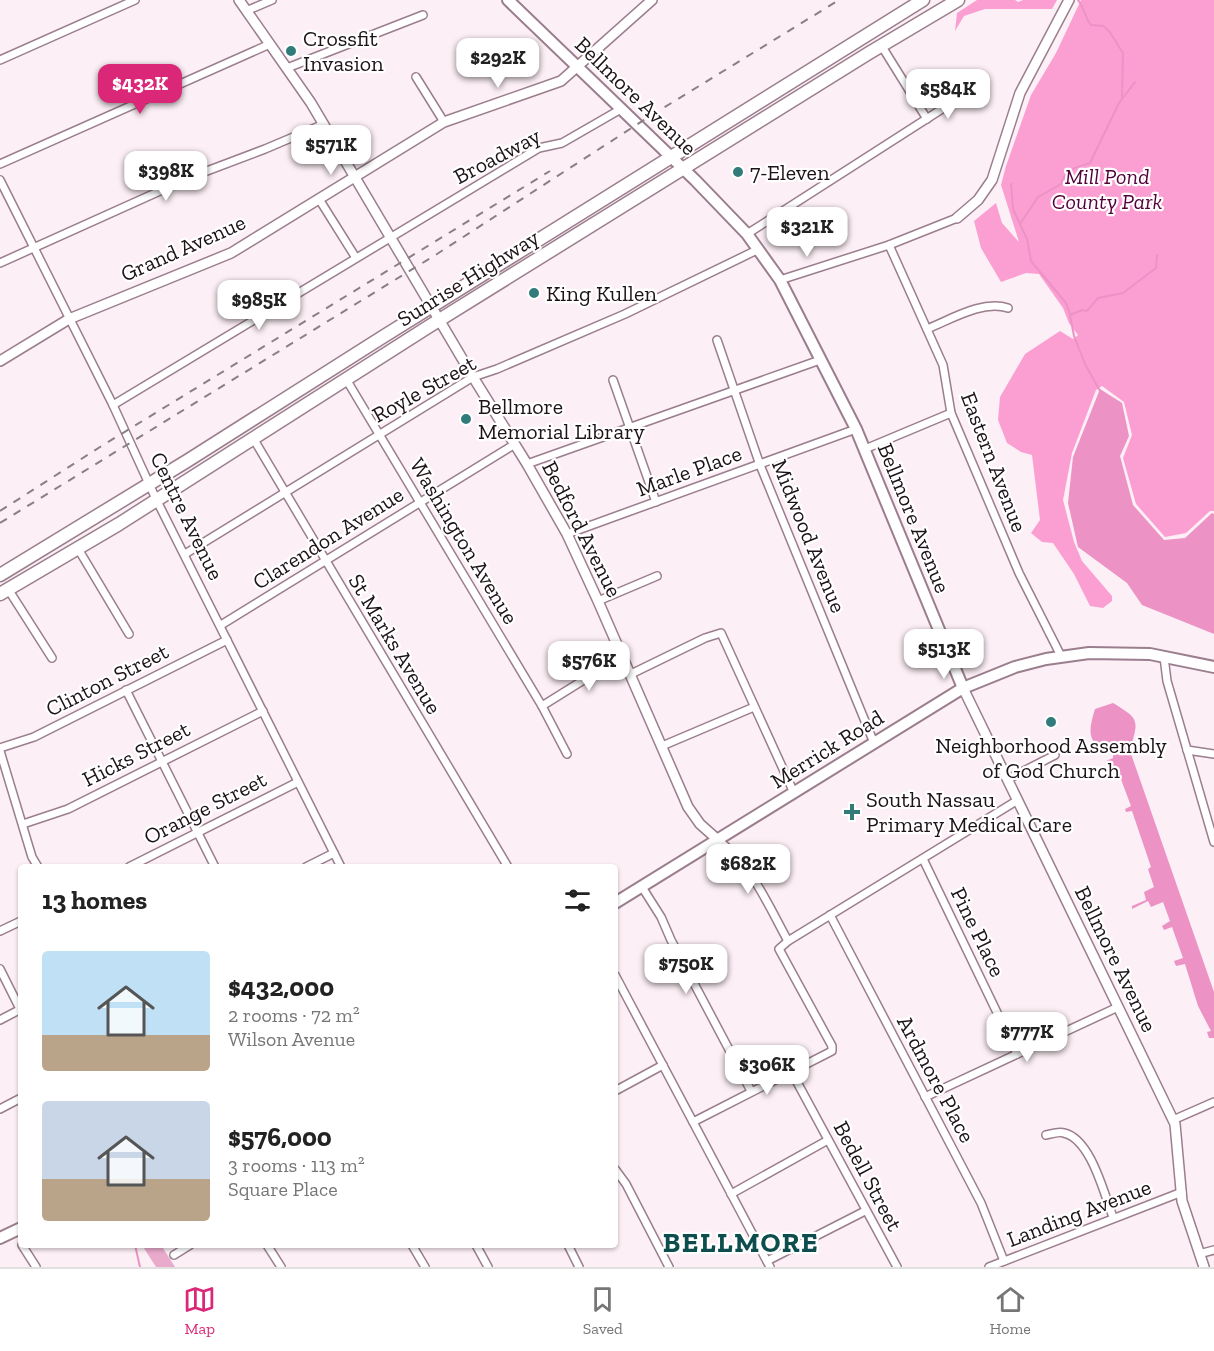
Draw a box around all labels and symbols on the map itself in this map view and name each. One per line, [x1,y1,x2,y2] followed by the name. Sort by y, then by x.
[303,25,384,77] place label: Crossfit Invasion
[569,31,703,161] street label: Bellmore Avenue
[456,38,540,89] pin: $292K
[284,44,298,58] marker: Crossfit Invasion
[98,64,182,115] pin: $432K
[906,69,990,120] pin: $584K
[449,122,546,190] street label: Broadway
[289,125,373,176] pin: $571K
[124,151,208,202] pin: $398K
[750,159,830,186] place label: 7-Eleven
[1052,163,1162,215] park label: Mill Pond County Park
[731,165,745,179] marker: 7-Eleven
[765,207,849,258] pin: $321K
[116,208,250,288] street label: Grand Avenue
[392,223,545,332] street label: Sunrise Highway
[217,280,301,331] pin: $985K
[546,280,657,307] place label: King Kullen
[527,286,541,300] marker: King Kullen
[367,349,481,429] street label: Royle Street
[955,388,1033,536] street label: Eastern Avenue
[478,393,645,445] place label: Bellmore Memorial Library
[459,412,473,426] marker: Bellmore Memorial Library
[872,439,956,597] street label: Bellmore Avenue
[633,440,745,502] street label: Marle Place
[144,448,230,584] street label: Centre Avenue
[404,453,524,629] street label: Washington Avenue
[766,455,852,617] street label: Midwood Avenue
[536,456,628,602] street label: Bedford Avenue
[248,481,408,595] street label: Clarendon Avenue
[343,569,447,719] street label: St Marks Avenue
[902,629,986,680] pin: $513K
[41,637,174,722] street label: Clinton Street
[547,641,631,692] pin: $576K
[766,704,888,794] street label: Merrick Road
[78,715,195,793] street label: Hicks Street
[1044,715,1058,729] marker: Neighborhood Assembly of God Church
[935,732,1167,784] place label: Neighborhood Assembly of God Church
[139,765,272,850] street label: Orange Street
[866,786,1072,838] place label: South Nassau Primary Medical Care
[843,803,861,821] marker: South Nassau Primary Medical Care
[706,844,790,895] pin: $682K
[1069,882,1163,1036] street label: Bellmore Avenue
[945,883,1011,981] street label: Pine Place
[644,944,728,995] pin: $750K
[891,1011,981,1147] street label: Ardmore Place
[985,1012,1069,1063] pin: $777K
[725,1045,809,1096] pin: $306K
[828,1116,909,1236] street label: Bedell Street
[1003,1173,1155,1253] street label: Landing Avenue
[663,1226,819,1259] district label: BELLMORE

